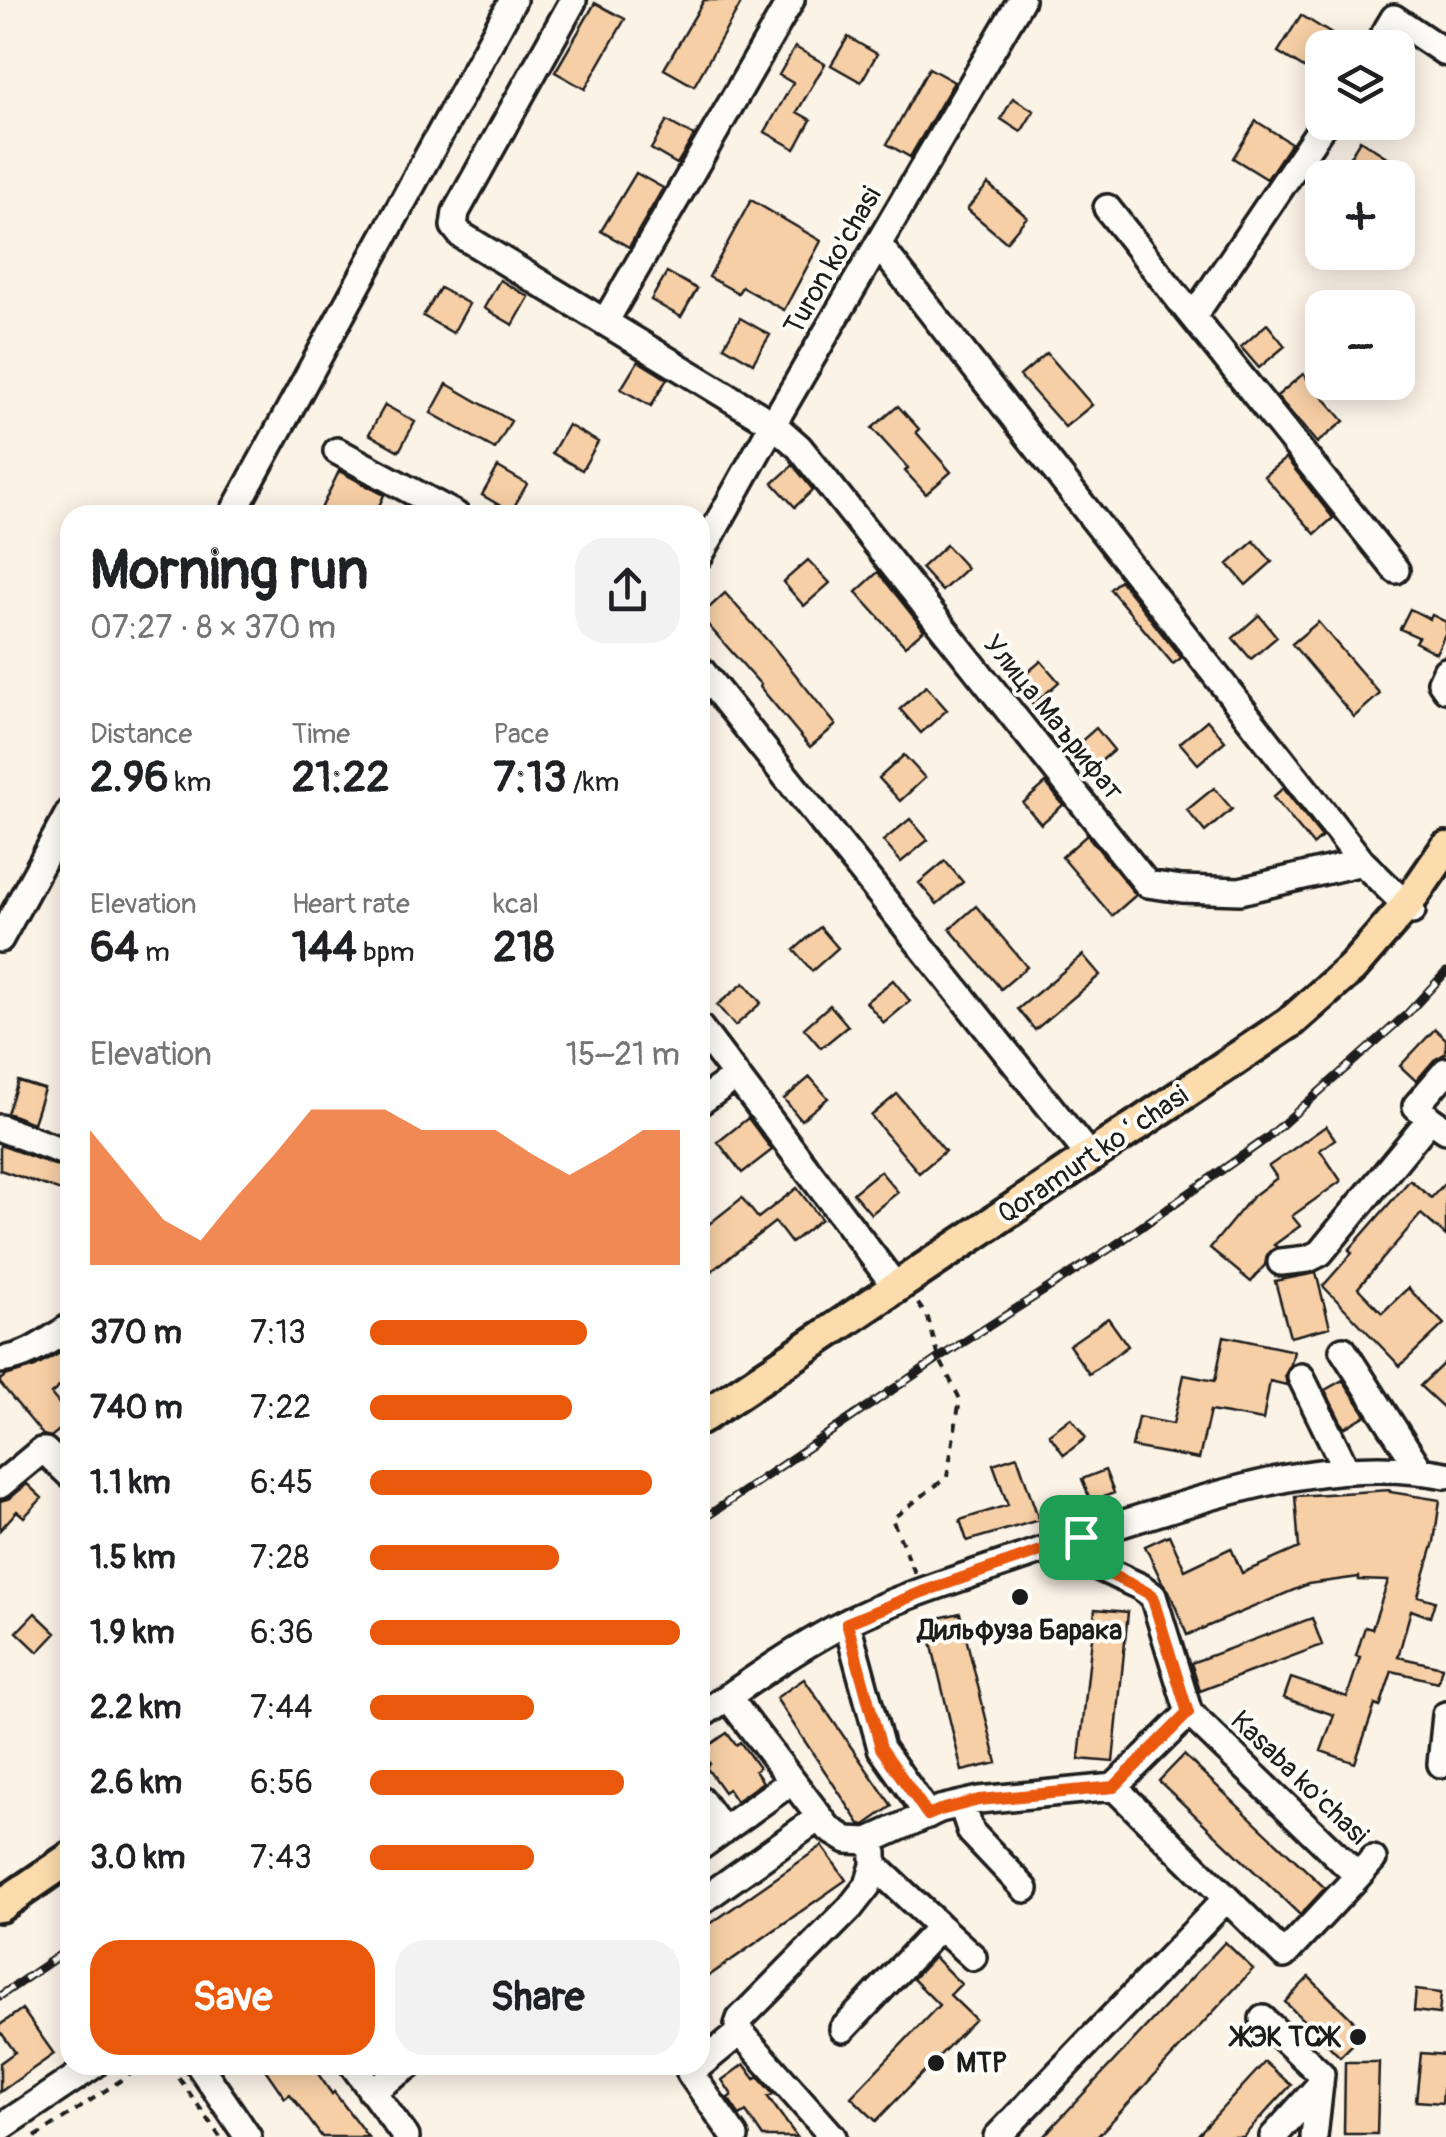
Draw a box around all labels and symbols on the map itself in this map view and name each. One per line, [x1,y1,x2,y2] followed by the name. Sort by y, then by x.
[777,181,889,341] street label: Turon ko'chasi
[975,628,1131,808] street label: Улица Маърифат
[991,1078,1195,1232] street label: Qoramurt koʻchasi
[1039,1495,1124,1580] pin
[1009,1586,1031,1608] marker: Дильфуза Барака
[916,1613,1122,1648] place label: Дильфуза Барака
[1223,1703,1375,1853] street label: Kasaba ko'chasi
[1228,2020,1341,2055] place label: ЖЭК ТСЖ
[1347,2026,1369,2048] marker: ЖЭК ТСЖ
[956,2046,1007,2081] place label: MTP
[925,2052,947,2074] marker: MTP

